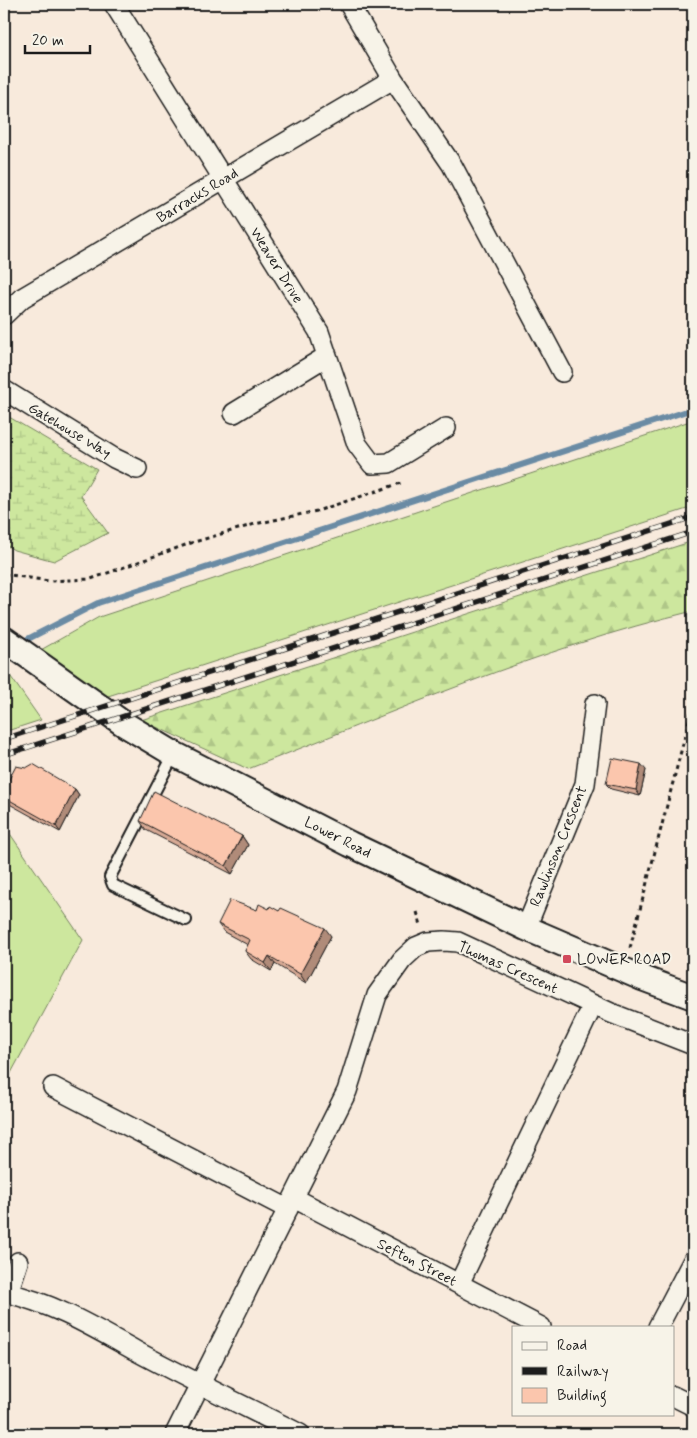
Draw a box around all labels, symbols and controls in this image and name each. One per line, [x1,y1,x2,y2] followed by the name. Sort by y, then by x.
[25,22,90,54] scale bar
[32,31,64,51] text: 20 m
[153,164,242,228] street label: Barracks Road
[245,224,308,308] street label: Weaver Drive
[24,398,115,464] street label: Gatehouse Way
[526,783,592,910] street label: Rawlinson Crescent
[300,812,375,863] street label: Lower Road
[454,937,561,999] street label: Thomas Crescent
[577,950,671,970] place label: LOWER ROAD
[561,953,573,965] marker: LOWER ROAD
[373,1234,460,1292] street label: Sefton Street
[512,1326,674,1416] legend
[557,1336,587,1356] text: Road
[557,1362,609,1382] text: Railway
[557,1386,607,1407] text: Building

